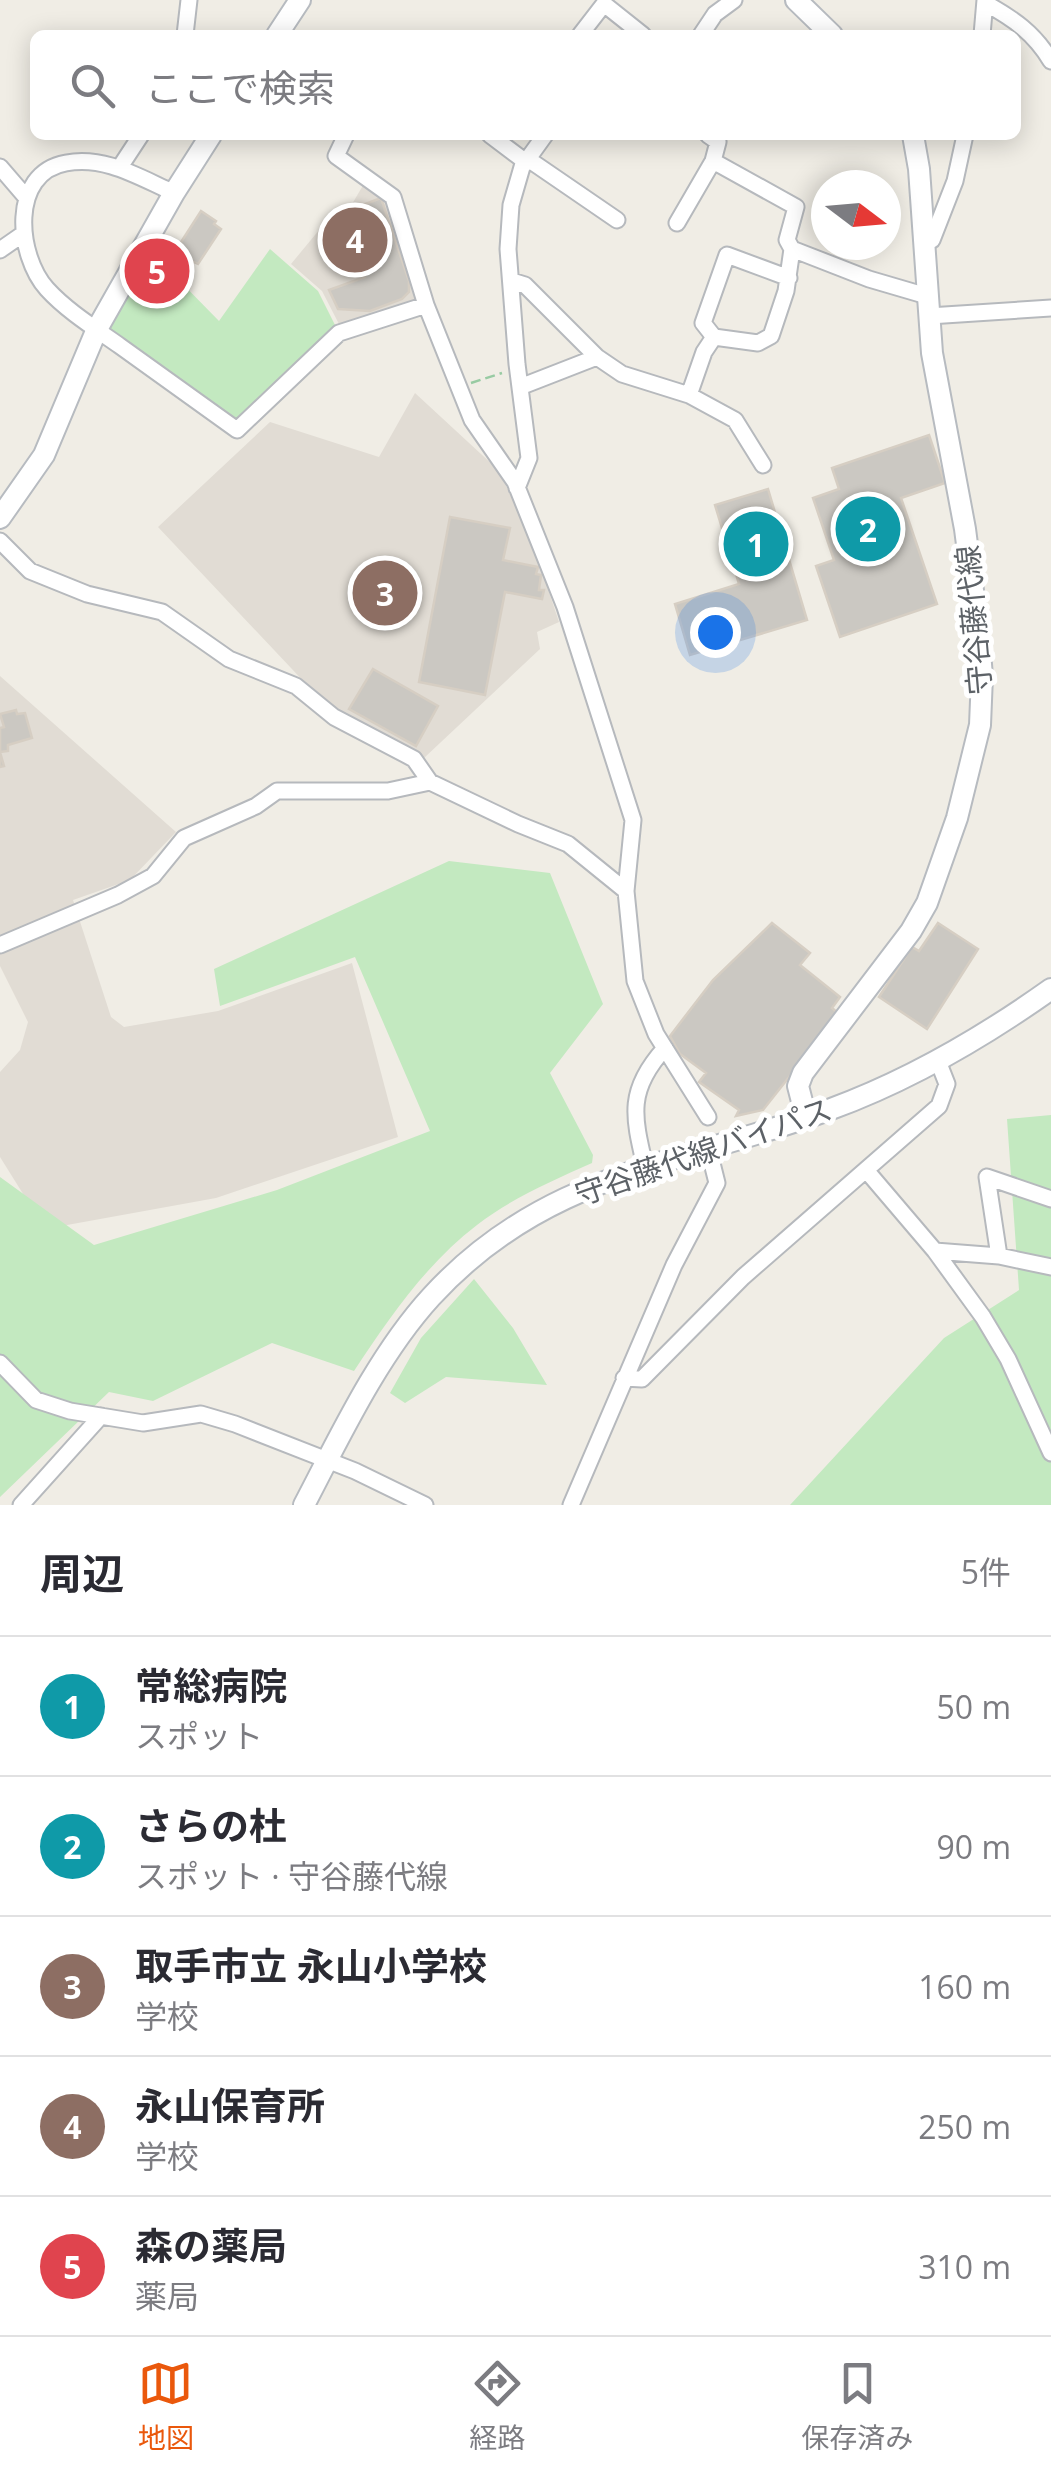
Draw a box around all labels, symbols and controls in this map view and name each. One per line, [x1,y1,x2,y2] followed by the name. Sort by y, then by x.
[30,30,1021,140] search box
[65,58,120,113] icon: search
[145,61,335,113] text: ここで検索
[811,170,901,260] north arrow
[322,202,388,278] pin: 4
[124,234,190,308] pin: 5
[836,492,900,566] pin: 2
[724,506,788,582] pin: 1
[946,543,1000,697] street label: 守谷藤代線
[352,556,418,630] pin: 3
[690,607,741,658] your location
[569,1088,837,1214] street label: 守谷藤代線バイパス
[40,1544,124,1601] text: 周辺
[961,1550,1011,1593] text: 5件
[135,1659,287,1711] text: 常総病院
[63,1685,82,1728] text: 1
[936,1685,1011,1728] text: 50 m
[135,1714,263,1757] text: スポット
[135,1799,287,1851] text: さらの杜
[63,1825,82,1868] text: 2
[936,1825,1011,1868] text: 90 m
[135,1854,448,1897] text: スポット · 守谷藤代線
[135,1939,487,1991] text: 取手市立 永山小学校
[63,1965,82,2008] text: 3
[918,1965,1011,2008] text: 160 m
[135,1994,199,2037] text: 学校
[135,2079,325,2131] text: 永山保育所
[63,2105,82,2148] text: 4
[918,2105,1011,2148] text: 250 m
[135,2134,199,2177] text: 学校
[135,2219,287,2271] text: 森の薬局
[63,2245,82,2288] text: 5
[918,2245,1011,2288] text: 310 m
[135,2274,199,2317] text: 薬局
[138,2356,194,2456] tab: 地図
[469,2356,525,2456] tab: 経路
[801,2356,913,2456] tab: 保存済み

